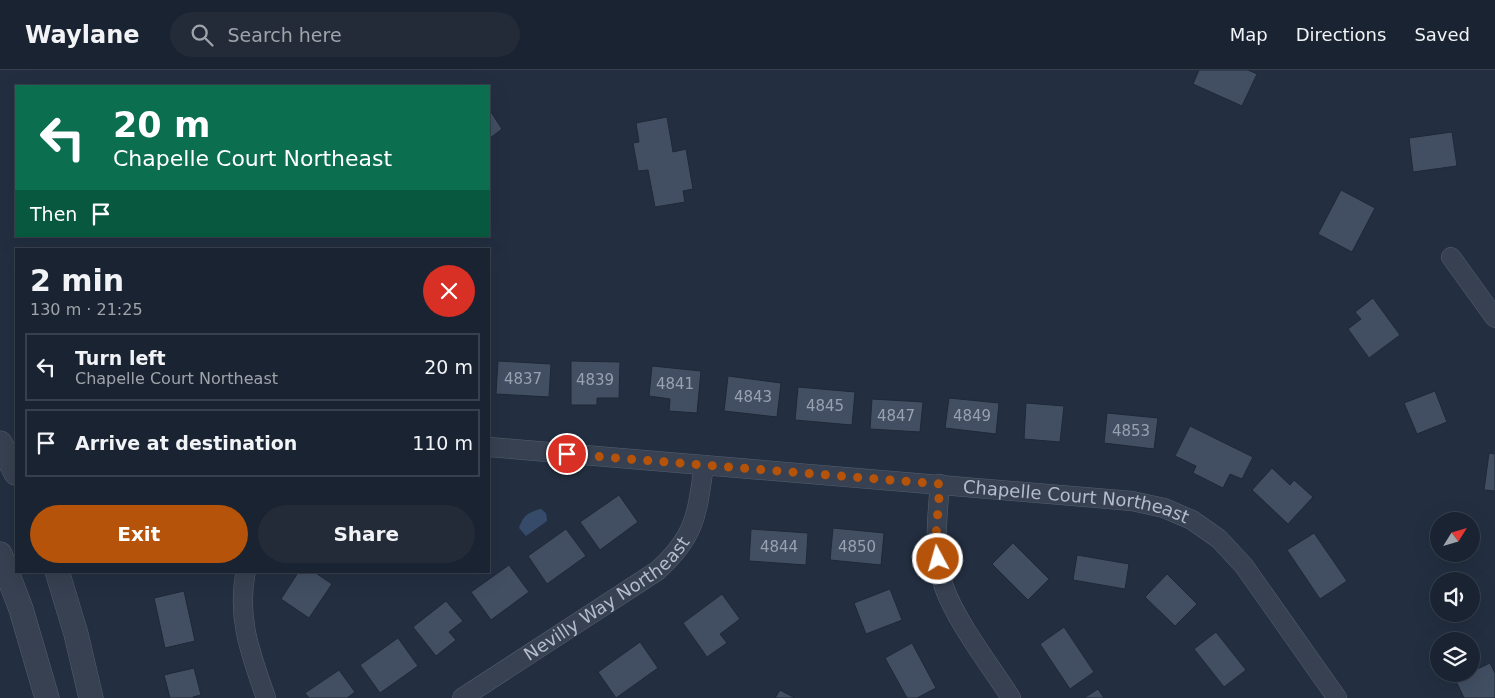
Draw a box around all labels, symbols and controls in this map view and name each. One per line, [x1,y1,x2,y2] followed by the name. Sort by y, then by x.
[170,12,520,57] search box
[25,21,140,49] text: Waylane
[188,21,216,49] icon: search
[228,24,342,46] text: Search here
[1230,24,1268,45] text: Map
[1296,24,1386,45] text: Directions
[1414,24,1470,45] text: Saved
[30,105,95,170] icon: left
[113,105,210,145] text: 20 m
[113,146,392,171] text: Chapelle Court Northeast
[87,200,115,228] icon: arrive
[30,203,77,225] text: Then
[30,263,124,298] text: 2 min
[423,265,475,317] button: close
[30,300,143,319] text: 130 m · 21:25
[75,347,166,369] text: Turn left
[32,353,60,381] icon: left
[424,356,473,378] text: 20 m
[75,369,278,388] text: Chapelle Court Northeast
[504,370,542,388] house number: 4837
[576,371,614,389] house number: 4839
[656,375,694,393] house number: 4841
[734,388,772,406] house number: 4843
[806,397,844,415] house number: 4845
[877,407,915,425] house number: 4847
[953,407,991,425] house number: 4849
[1112,422,1150,440] house number: 4853
[32,429,60,457] icon: arrive
[75,432,297,454] text: Arrive at destination
[412,432,473,454] text: 110 m
[546,433,588,475] pin
[553,440,581,468] icon: arrive
[962,476,1192,528] street label: Chapelle Court Northeast
[30,505,248,563] button: Exit
[258,505,475,563] button: Share
[1430,512,1480,562] north arrow
[1430,512,1480,682] map controls
[520,532,694,665] street label: Nevilly Way Northeast
[911,532,963,584] position arrow
[760,538,798,556] house number: 4844
[838,538,876,556] house number: 4850
[1430,572,1480,622] button: sound
[1430,632,1480,682] button: layers

